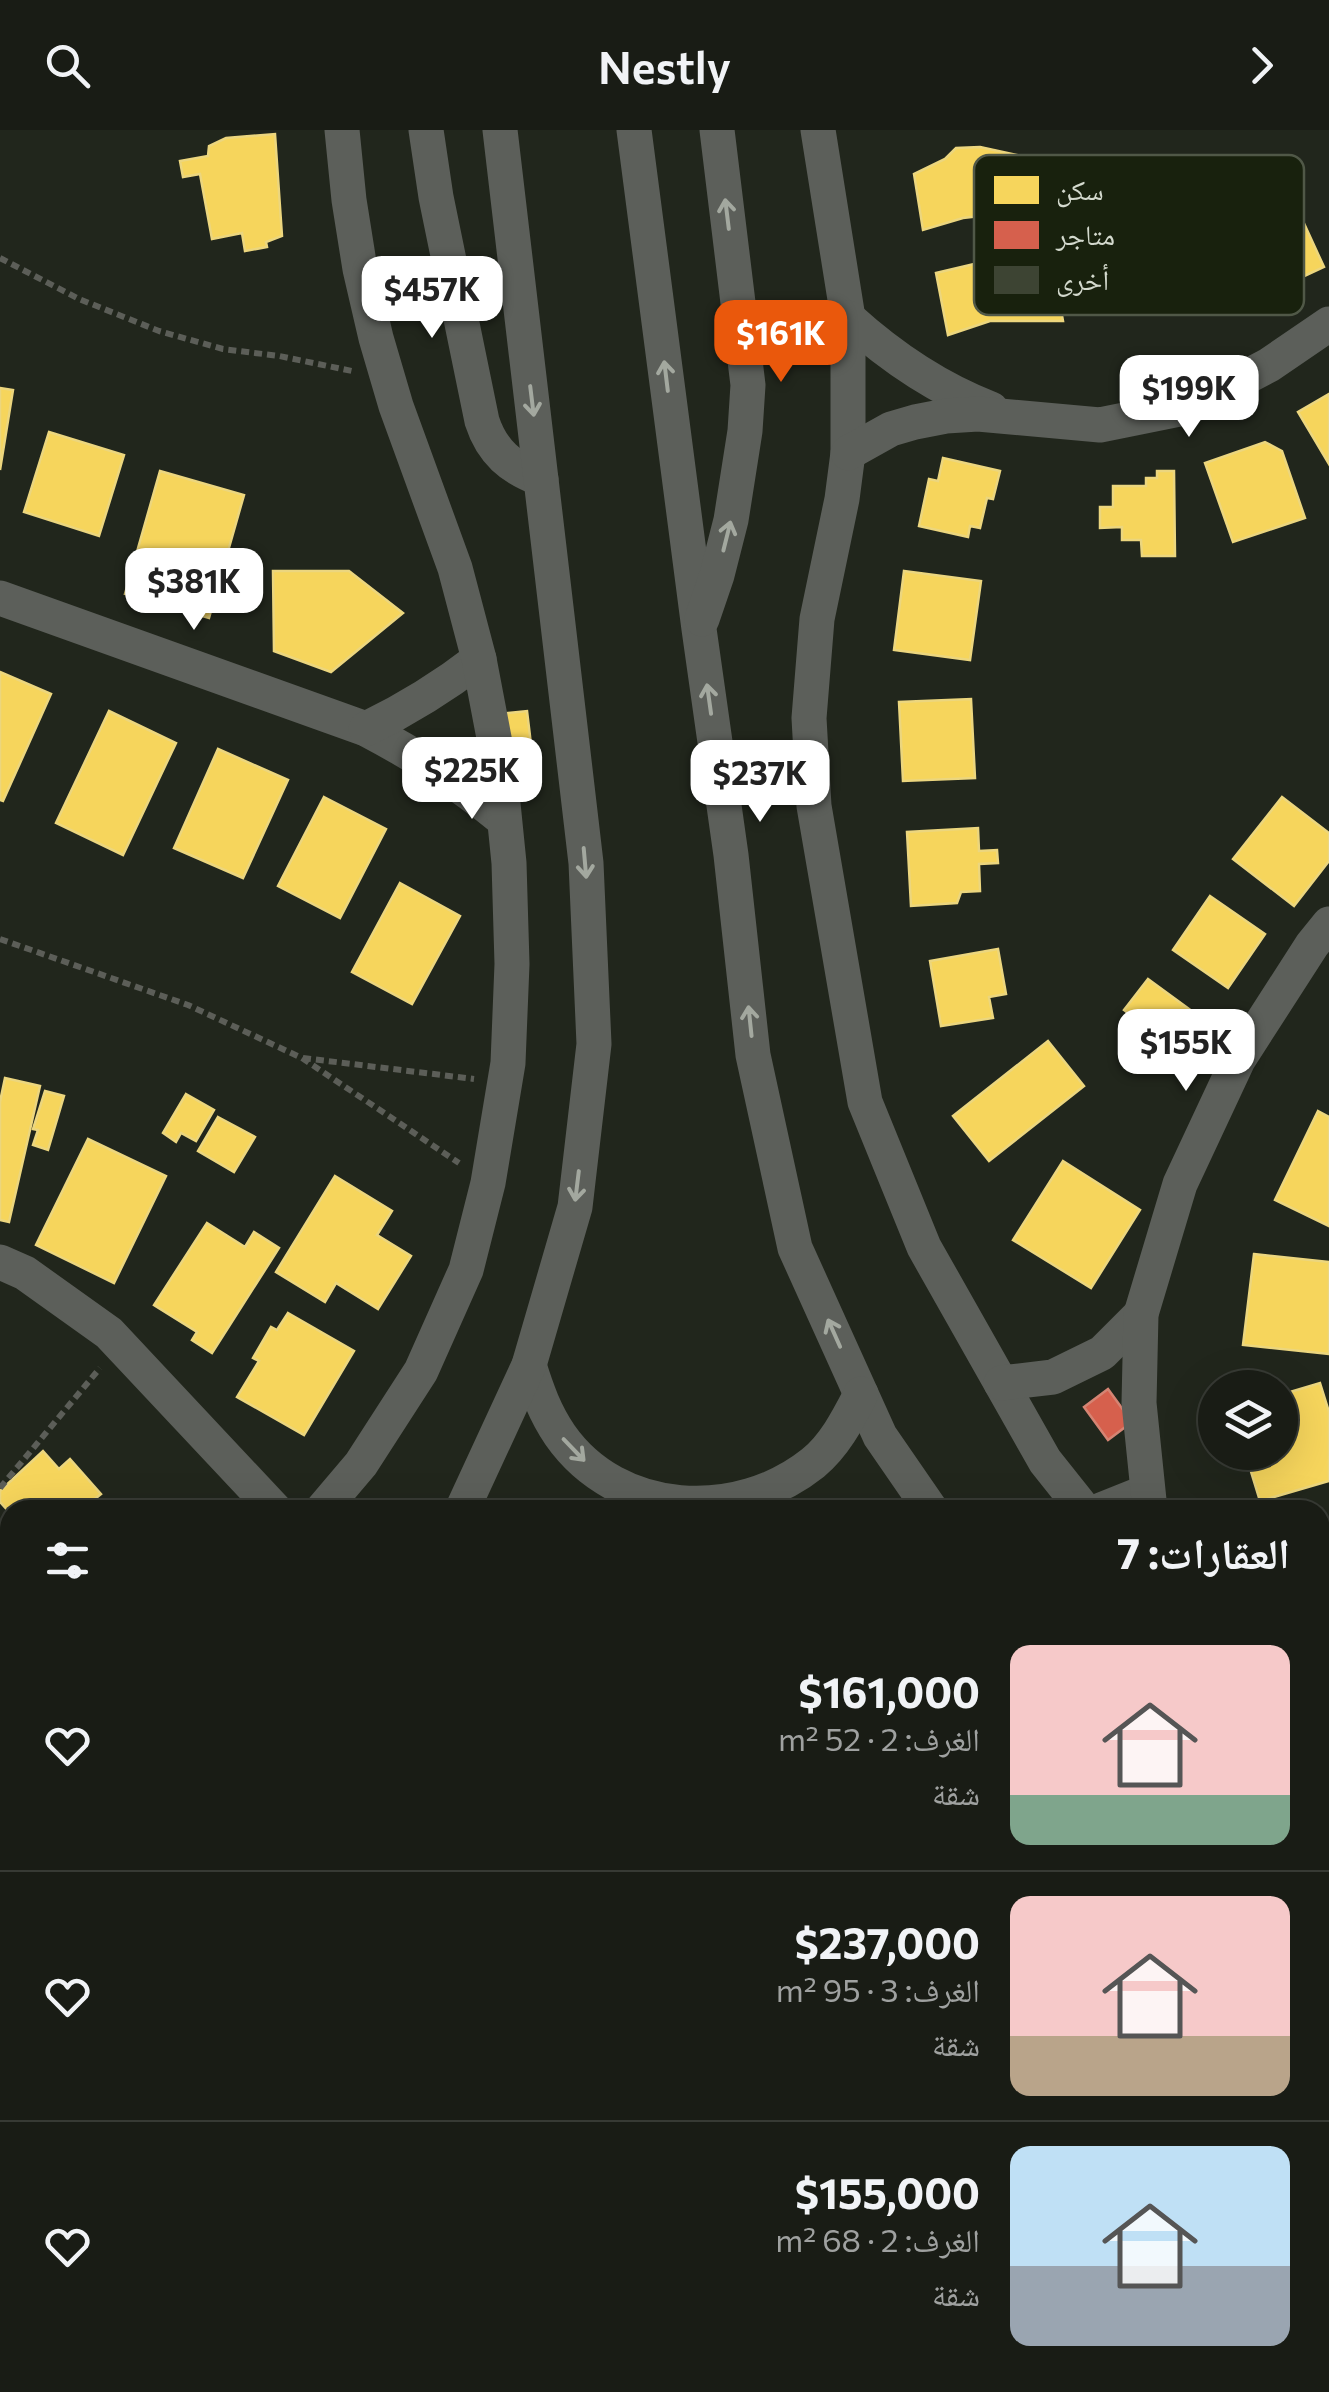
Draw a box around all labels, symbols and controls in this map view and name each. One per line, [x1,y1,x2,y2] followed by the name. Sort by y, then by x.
[40,38,95,93] icon: search
[598,38,731,93] text: Nestly
[1234,38,1289,93] icon: forward
[974,155,1304,315] legend
[1056,172,1104,208] text: سكن
[717,198,736,231] one-way arrow
[1055,217,1115,251] text: متاجر
[362,256,502,341] pin: $457K
[1056,262,1109,297] text: أخرى
[384,268,480,308] text: $457K
[711,300,851,385] pin: $161K
[736,312,826,352] text: $161K
[1119,355,1259,440] pin: $199K
[656,361,675,393] one-way arrow
[1142,367,1236,407] text: $199K
[523,384,542,416] one-way arrow
[718,521,737,552] one-way arrow
[124,548,264,633] pin: $381K
[147,560,241,600] text: $381K
[699,683,717,715] one-way arrow
[402,737,542,822] pin: $225K
[690,740,830,825] pin: $237K
[424,749,520,789] text: $225K
[713,752,807,792] text: $237K
[576,846,595,878] one-way arrow
[740,1005,759,1038] one-way arrow
[1116,1009,1256,1094] pin: $155K
[1140,1021,1232,1061] text: $155K
[567,1170,586,1202] one-way arrow
[823,1319,842,1349] one-way arrow
[1198,1370,1298,1470] map controls
[1198,1370,1298,1470] button: layers
[562,1438,586,1462] one-way arrow
[1117,1526,1290,1578] text: العقارات: 7
[40,1533,95,1588] icon: filters
[798,1665,980,1717] text: $161,000
[1090,1685,1210,1805] icon: home
[40,1718,95,1773] icon: heart
[778,1718,980,1758] text: الغرف: 2 · 52 m²
[932,1772,980,1812] text: شقة
[794,1916,980,1968] text: $237,000
[1090,1936,1210,2056] icon: home
[40,1969,95,2024] icon: heart
[776,1969,980,2009] text: الغرف: 3 · 95 m²
[932,2023,980,2063] text: شقة
[795,2166,980,2218] text: $155,000
[1090,2186,1210,2306] icon: home
[40,2219,95,2274] icon: heart
[775,2219,980,2259] text: الغرف: 2 · 68 m²
[932,2273,980,2313] text: شقة

